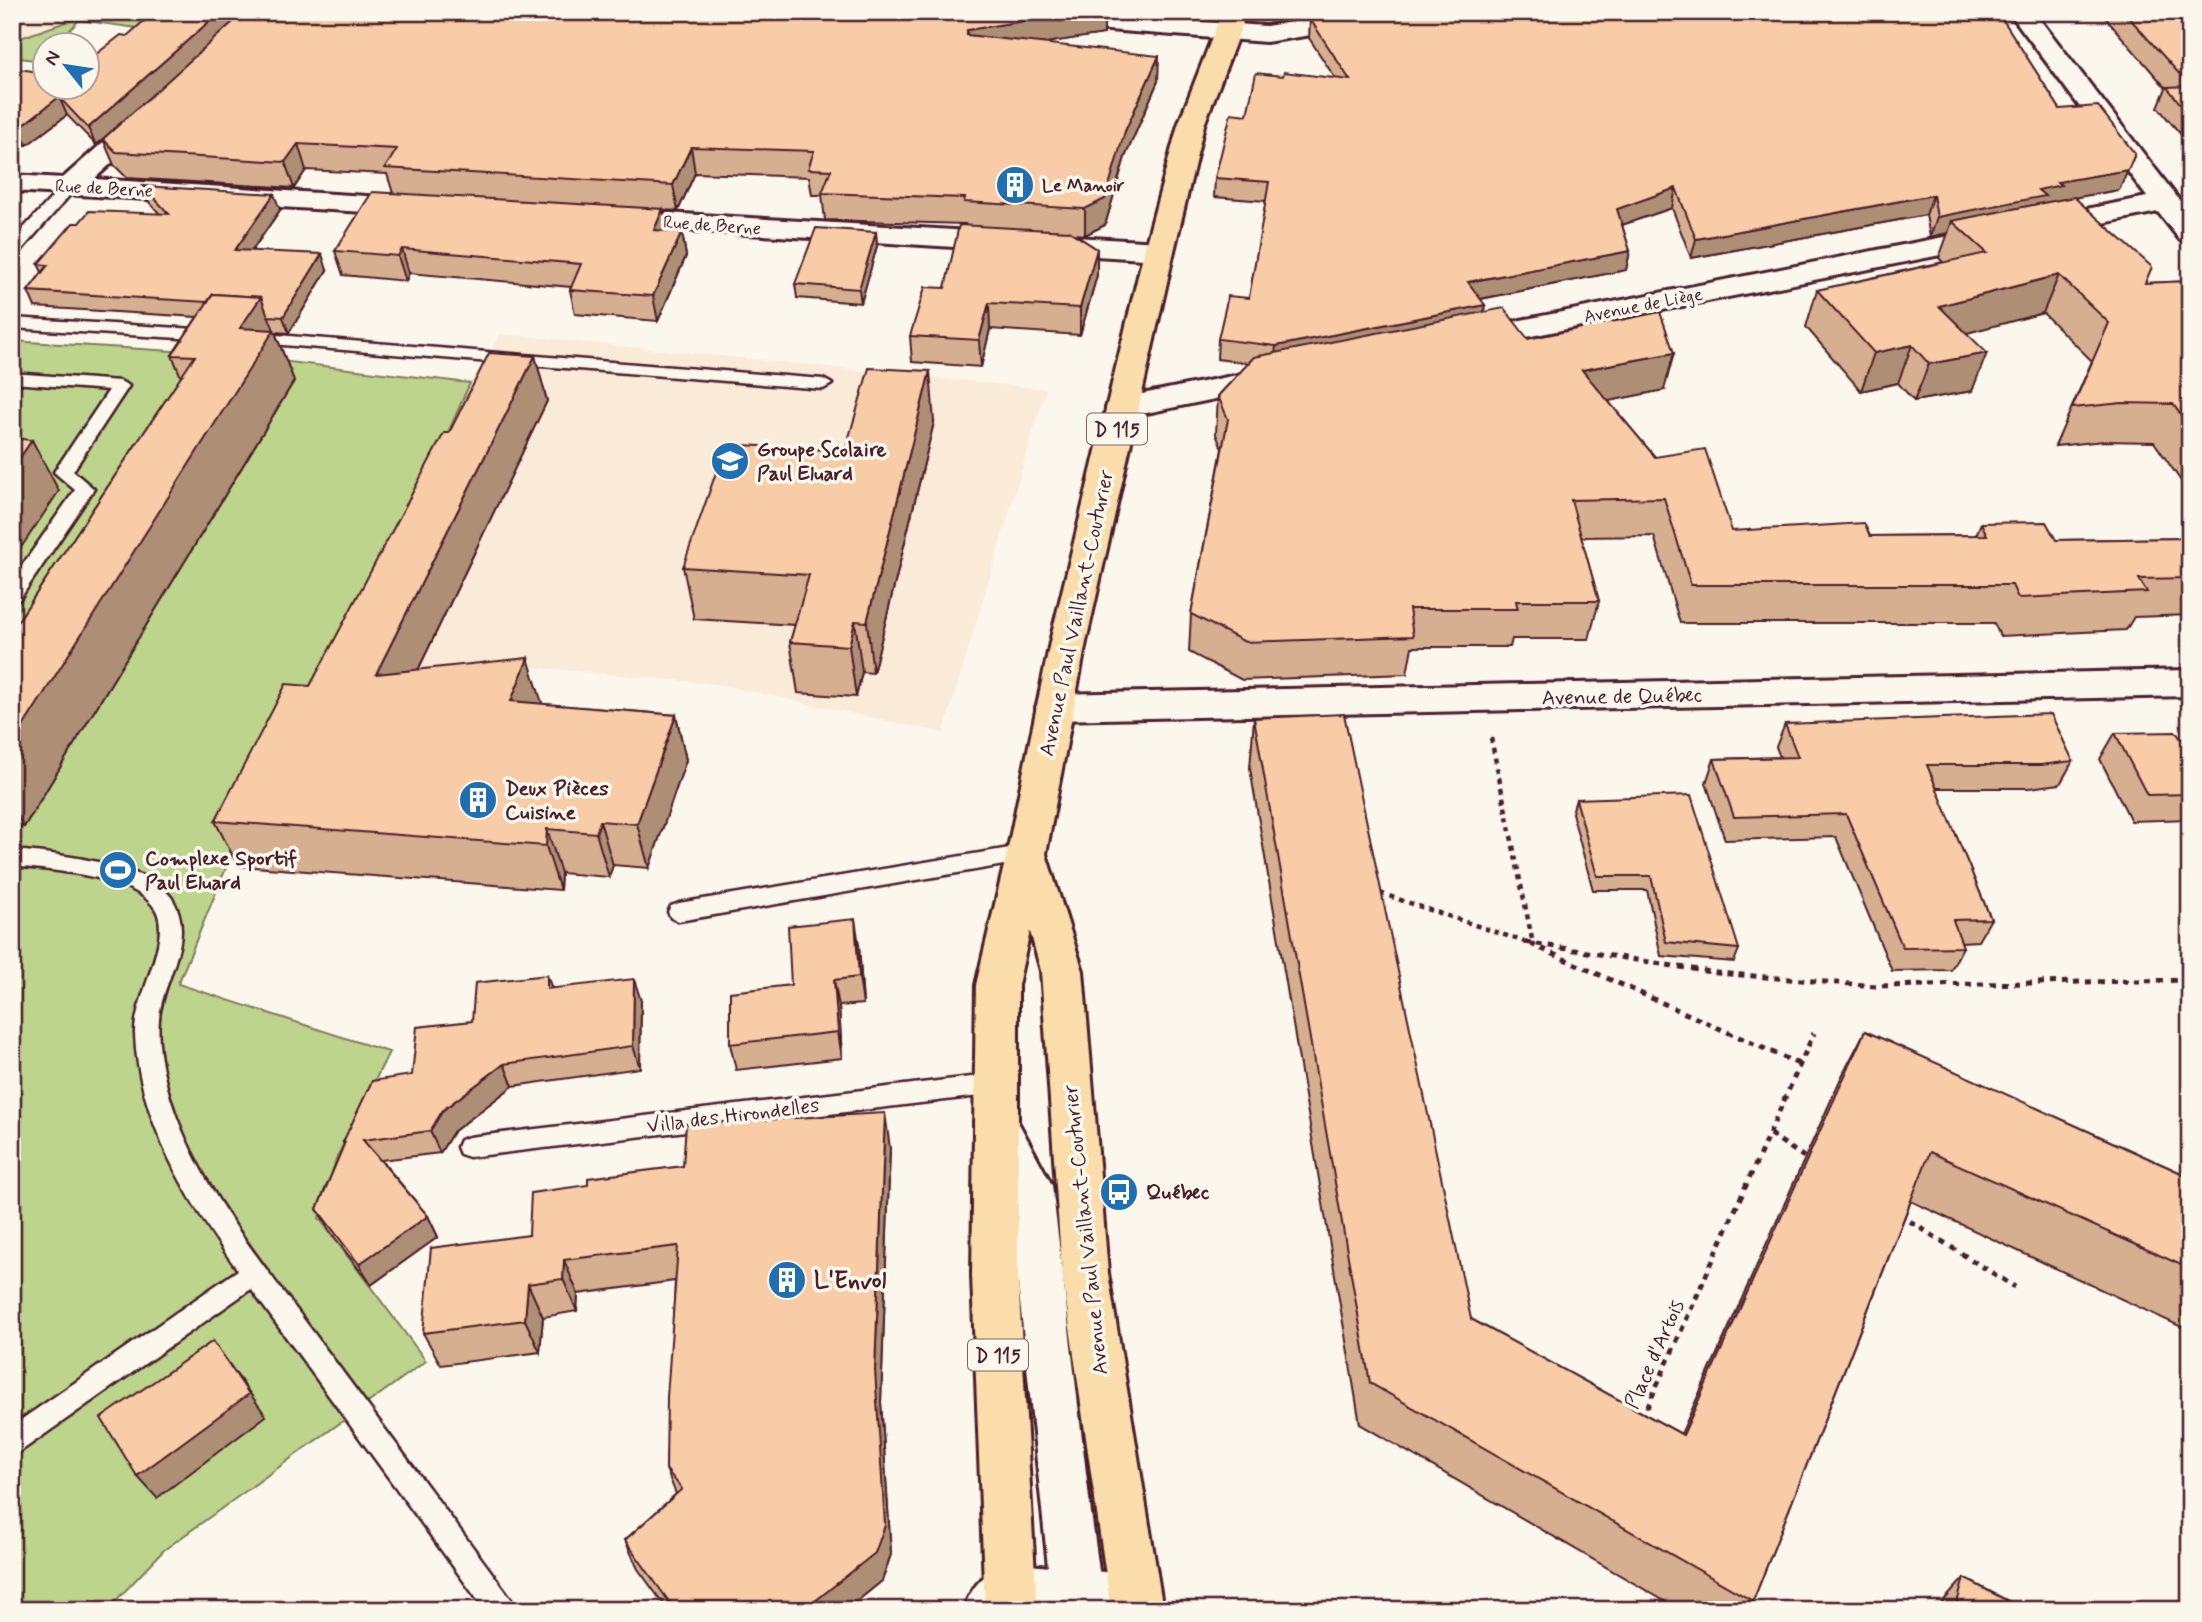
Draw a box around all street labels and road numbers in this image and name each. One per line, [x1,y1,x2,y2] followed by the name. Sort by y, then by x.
[54,174,154,204] street label: Rue de Berne
[662,211,762,241] street label: Rue de Berne
[1582,283,1705,329] street label: Avenue de Liège
[1087,414,1147,444] road number: D 115
[1033,467,1121,759] street label: Avenue Paul Vaillant-Couturier
[1541,682,1703,712] street label: Avenue de Québec
[1057,1083,1115,1376] street label: Avenue Paul Vaillant-Couturier
[645,1092,821,1140] street label: Villa des Hirondelles
[1618,1295,1692,1414] street label: Place d'Artois
[968,1340,1028,1371] road number: D 115

